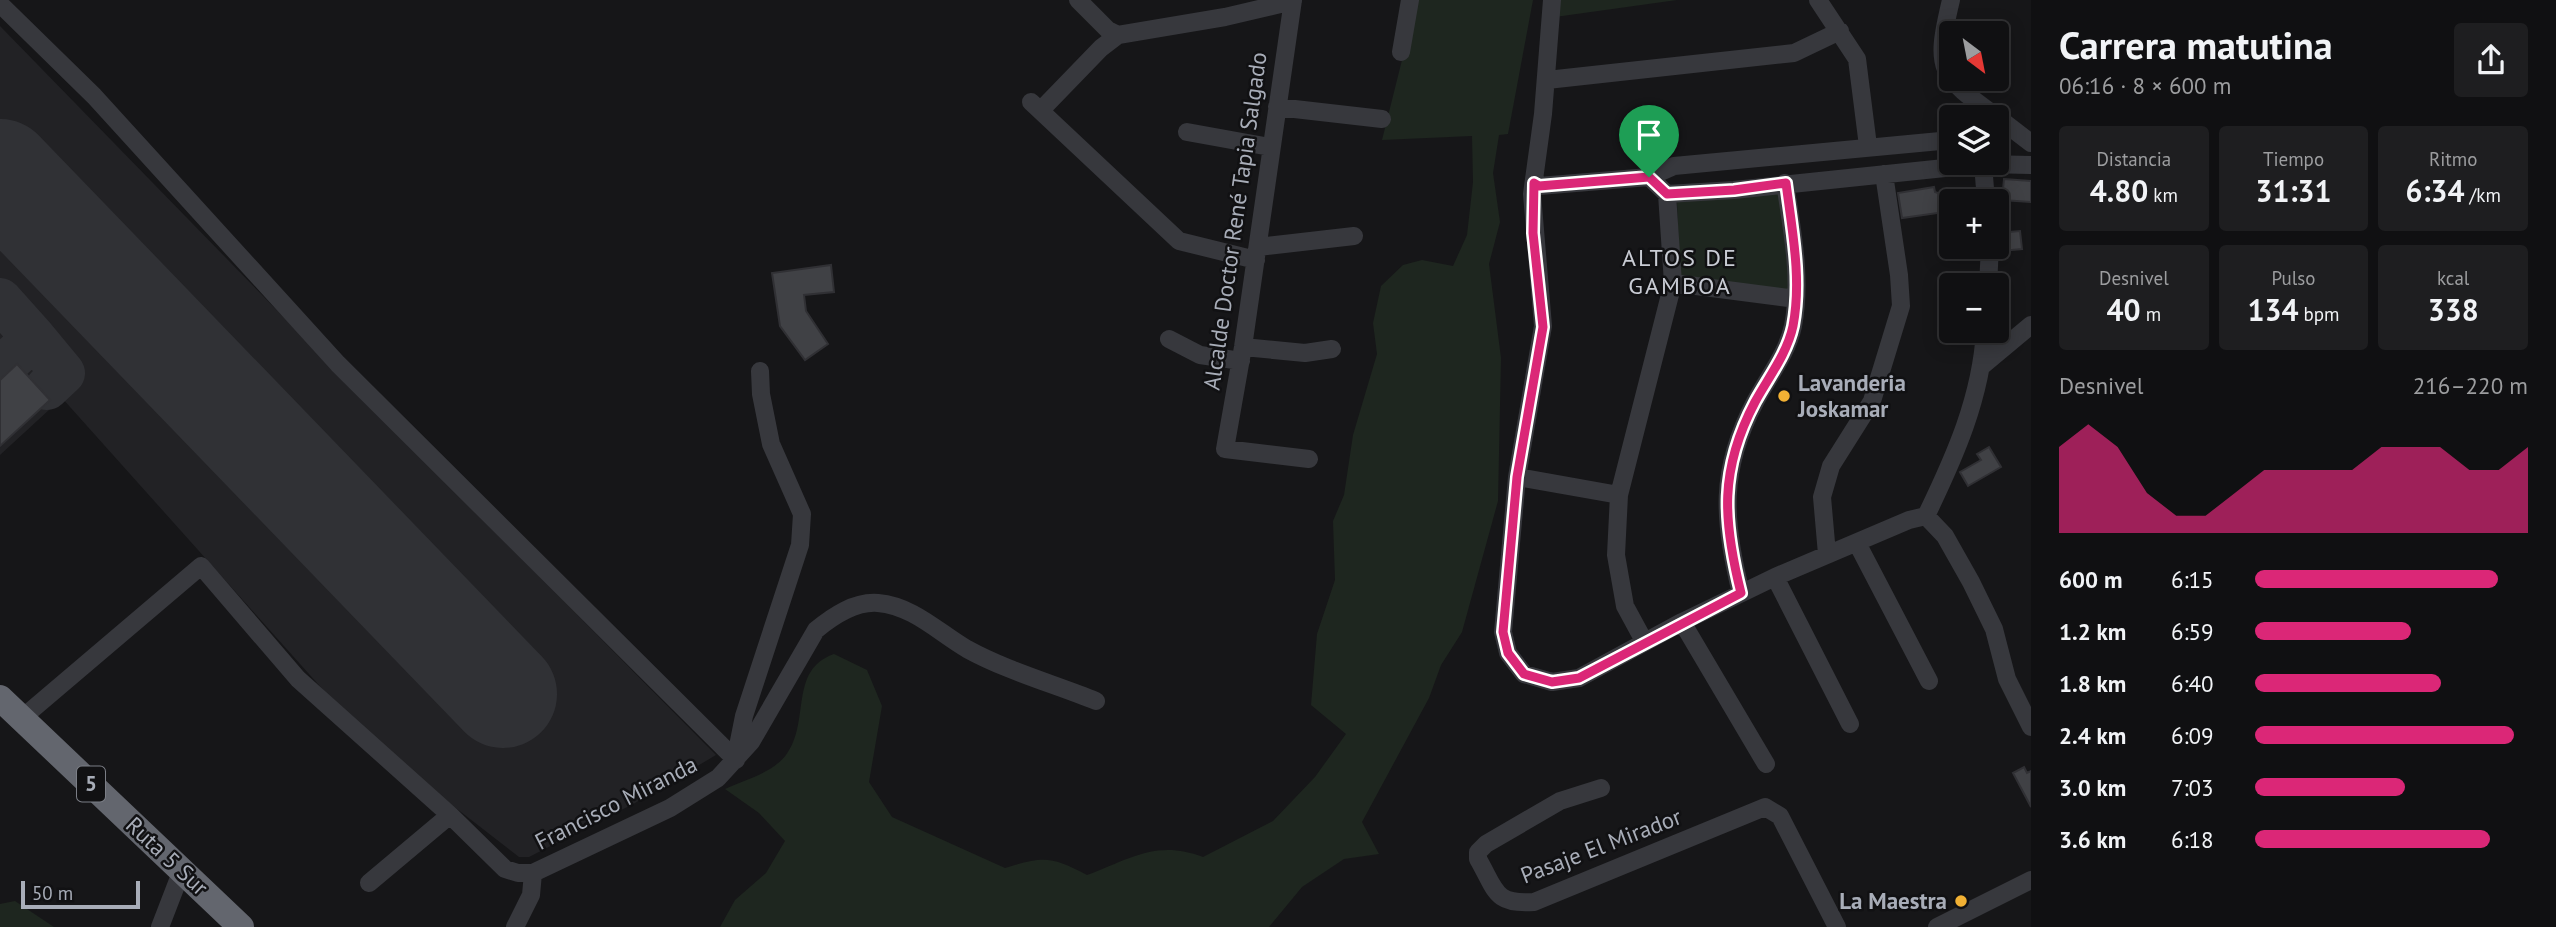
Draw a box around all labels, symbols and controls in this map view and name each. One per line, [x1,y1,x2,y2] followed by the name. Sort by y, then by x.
[2059,20,2333,69] text: Carrera matutina
[1939,21,2009,91] north arrow
[1939,21,2009,343] map controls
[2454,23,2528,97] button: share
[1196,50,1273,392] street label: Alcalde Doctor René Tapia Salgado
[2059,71,2231,100] text: 06:16 · 8 × 600 m
[1619,105,1679,177] pin
[1939,105,2009,175] button: layers
[1630,116,1668,154] icon: arrive
[2096,147,2171,171] text: Distancia
[2263,147,2324,171] text: Tiempo
[2429,147,2477,171] text: Ritmo
[2090,171,2148,210] text: 4.80
[2255,171,2332,210] text: 31:31
[2405,171,2465,210] text: 6:34
[2148,183,2178,207] text: km
[2465,183,2501,207] text: /km
[1939,189,2009,259] button: +
[1622,242,1738,301] district label: ALTOS DE GAMBOA
[2099,266,2169,290] text: Desnivel
[2272,266,2315,290] text: Pulso
[2437,266,2469,290] text: kcal
[1939,273,2009,343] button: −
[2107,290,2141,329] text: 40
[2247,290,2298,329] text: 134
[2428,290,2479,329] text: 338
[2141,302,2161,326] text: m
[2298,302,2340,326] text: bpm
[1797,368,1906,423] place label: Lavanderia Joskamar
[2059,371,2143,400] text: Desnivel
[2413,371,2528,400] text: 216–220 m
[1776,388,1792,404] marker: Lavanderia Joskamar
[2059,565,2122,594] text: 600 m
[2171,565,2214,594] text: 6:15
[2059,617,2126,646] text: 1.2 km
[2171,617,2214,646] text: 6:59
[2059,669,2126,698] text: 1.8 km
[2171,669,2214,698] text: 6:40
[2059,721,2126,750] text: 2.4 km
[2171,721,2214,750] text: 6:09
[530,749,702,856] street label: Francisco Miranda
[77,766,105,802] road number: 5
[2059,773,2126,802] text: 3.0 km
[2171,773,2214,802] text: 7:03
[1516,802,1685,889] street label: Pasaje El Mirador
[120,810,215,901] street label: Ruta 5 Sur
[2059,825,2126,854] text: 3.6 km
[2171,825,2214,854] text: 6:18
[21,878,140,910] scale bar
[32,881,73,905] text: 50 m
[1839,886,1947,915] place label: La Maestra
[1953,893,1969,909] marker: La Maestra

